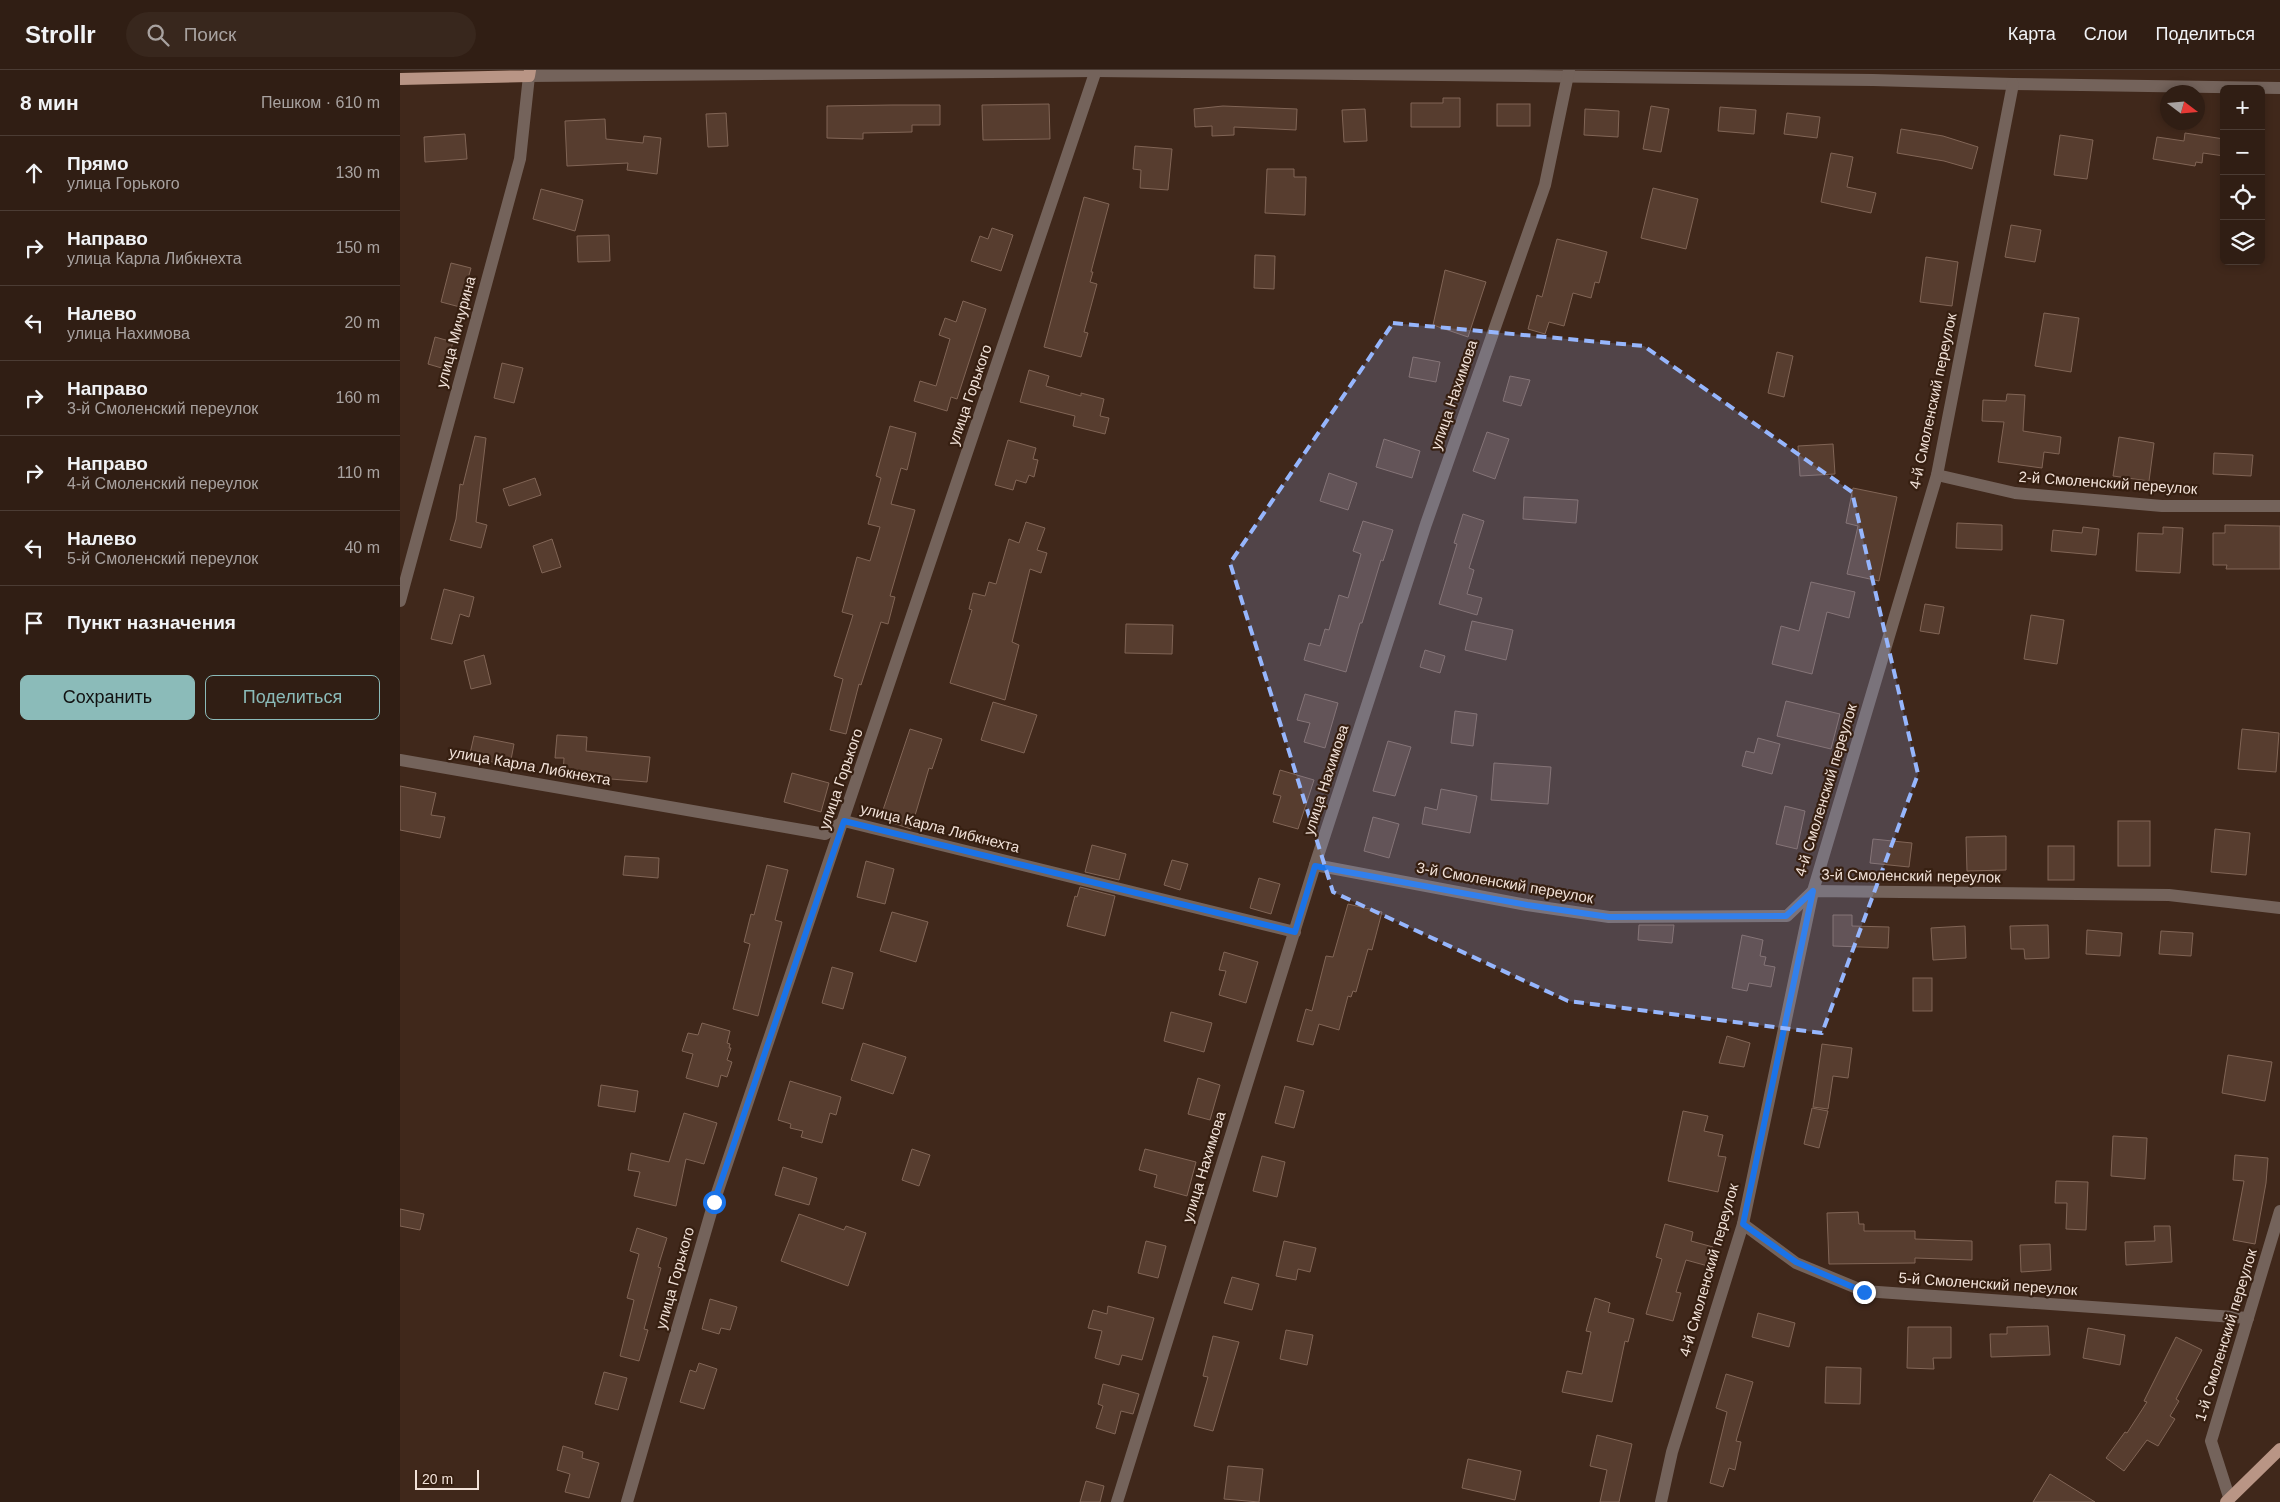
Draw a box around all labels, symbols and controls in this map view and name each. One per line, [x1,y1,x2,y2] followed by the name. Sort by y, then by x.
[126,12,476,57] search box
[25,21,96,48] text: Strollr
[144,21,172,49] icon: search
[184,24,236,45] text: Поиск
[2008,24,2056,44] text: Карта
[2084,24,2128,44] text: Слои
[2156,24,2255,44] text: Поделиться
[2160,85,2205,130] north arrow
[2220,85,2265,265] map controls
[2220,85,2265,130] button: +
[20,91,79,114] text: 8 мин
[261,94,380,111] text: Пешком · 610 m
[2220,130,2265,175] button: −
[67,153,129,174] text: Прямо
[20,159,48,187] icon: ahead
[336,164,380,181] text: 130 m
[67,175,180,192] text: улица Горького
[2220,175,2265,220] button: locate
[2220,220,2265,265] button: layers
[67,228,148,249] text: Направо
[20,234,48,262] icon: right
[336,239,380,256] text: 150 m
[67,250,242,267] text: улица Карла Либкнехта
[432,274,479,390] street label: улица Мичурина
[67,303,137,324] text: Налево
[20,309,48,337] icon: left
[1906,311,1960,490] street label: 4-й Смоленский переулок
[344,314,380,331] text: 20 m
[67,325,190,342] text: улица Нахимова
[1427,337,1481,452] street label: улица Нахимова
[944,342,995,448] street label: улица Горького
[67,378,148,399] text: Направо
[20,384,48,412] icon: right
[336,389,380,406] text: 160 m
[67,400,258,417] text: 3-й Смоленский переулок
[67,453,148,474] text: Направо
[20,459,48,487] icon: right
[337,464,380,481] text: 110 m
[2018,468,2199,497] street label: 2-й Смоленский переулок
[67,475,258,492] text: 4-й Смоленский переулок
[67,528,137,549] text: Налево
[20,534,48,562] icon: left
[344,539,380,556] text: 40 m
[67,550,258,567] text: 5-й Смоленский переулок
[20,609,48,637] icon: arrive
[67,612,236,633] text: Пункт назначения
[20,675,195,720] button: Сохранить
[205,675,380,720] button: Поделиться
[1791,701,1860,878] street label: 4-й Смоленский переулок
[1300,722,1352,837] street label: улица Нахимова
[815,726,866,832] street label: улица Горького
[448,743,613,788] street label: улица Карла Либкнехта
[859,799,1022,856] street label: улица Карла Либкнехта
[1415,859,1595,907] street label: 3-й Смоленский переулок
[1821,865,2001,886] street label: 3-й Смоленский переулок
[1179,1109,1229,1224] street label: улица Нахимова
[1676,1181,1742,1358] street label: 4-й Смоленский переулок
[703,1191,726,1214] route start
[652,1225,697,1331] street label: улица Горького
[2191,1246,2260,1423] street label: 1-й Смоленский переулок
[1898,1269,2079,1298] street label: 5-й Смоленский переулок
[1853,1281,1876,1304] route end
[415,1467,479,1490] scale bar
[422,1471,453,1487] text: 20 m

